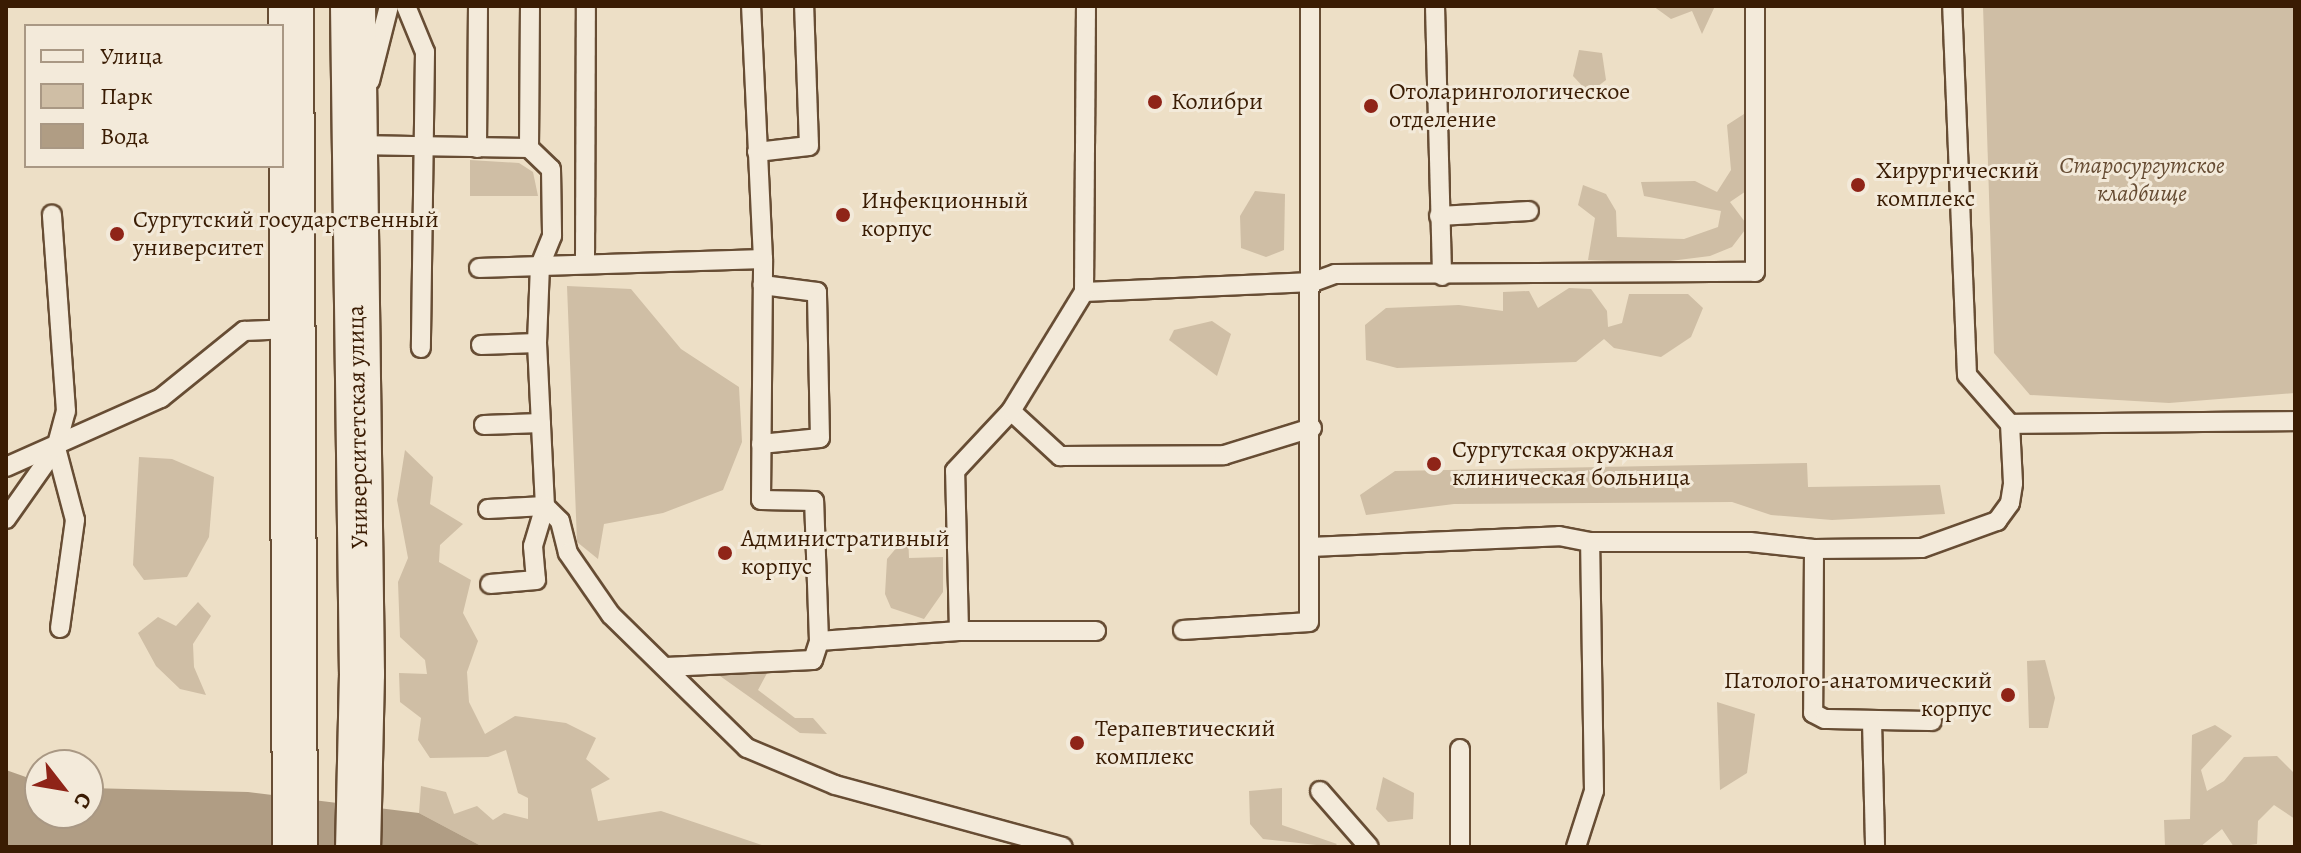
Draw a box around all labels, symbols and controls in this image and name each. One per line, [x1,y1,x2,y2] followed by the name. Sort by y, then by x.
[24,24,284,168] legend
[100,40,163,72] text: Улица
[1389,78,1630,134] place label: Отоларингологическое отделение
[100,80,153,112] text: Парк
[1171,88,1263,116] place label: Колибри
[1146,93,1164,111] marker: Колибри
[1360,95,1382,117] marker: Отоларингологическое отделение
[100,120,149,152] text: Вода
[2059,152,2225,208] park label: Старосургутское кладбище
[1876,157,2039,213] place label: Хирургический комплекс
[1847,174,1869,196] marker: Хирургический комплекс
[861,187,1028,243] place label: Инфекционный корпус
[832,204,854,226] marker: Инфекционный корпус
[133,206,439,262] place label: Сургутский государственный университет
[108,225,126,243] marker: Сургутский государственный университет
[341,305,375,549] street label: Университетская улица
[1452,436,1690,492] place label: Сургутская окружная клиническая больница
[1423,453,1445,475] marker: Сургутская окружная клиническая больница
[741,525,950,581] place label: Административный корпус
[716,544,734,562] marker: Административный корпус
[1724,667,1992,723] place label: Патолого-анатомический корпус
[1999,686,2017,704] marker: Патолого-анатомический корпус
[1095,715,1275,771] place label: Терапевтический комплекс
[1066,732,1088,754] marker: Терапевтический комплекс
[24,749,104,829] north arrow
[67,787,99,814] text: С

